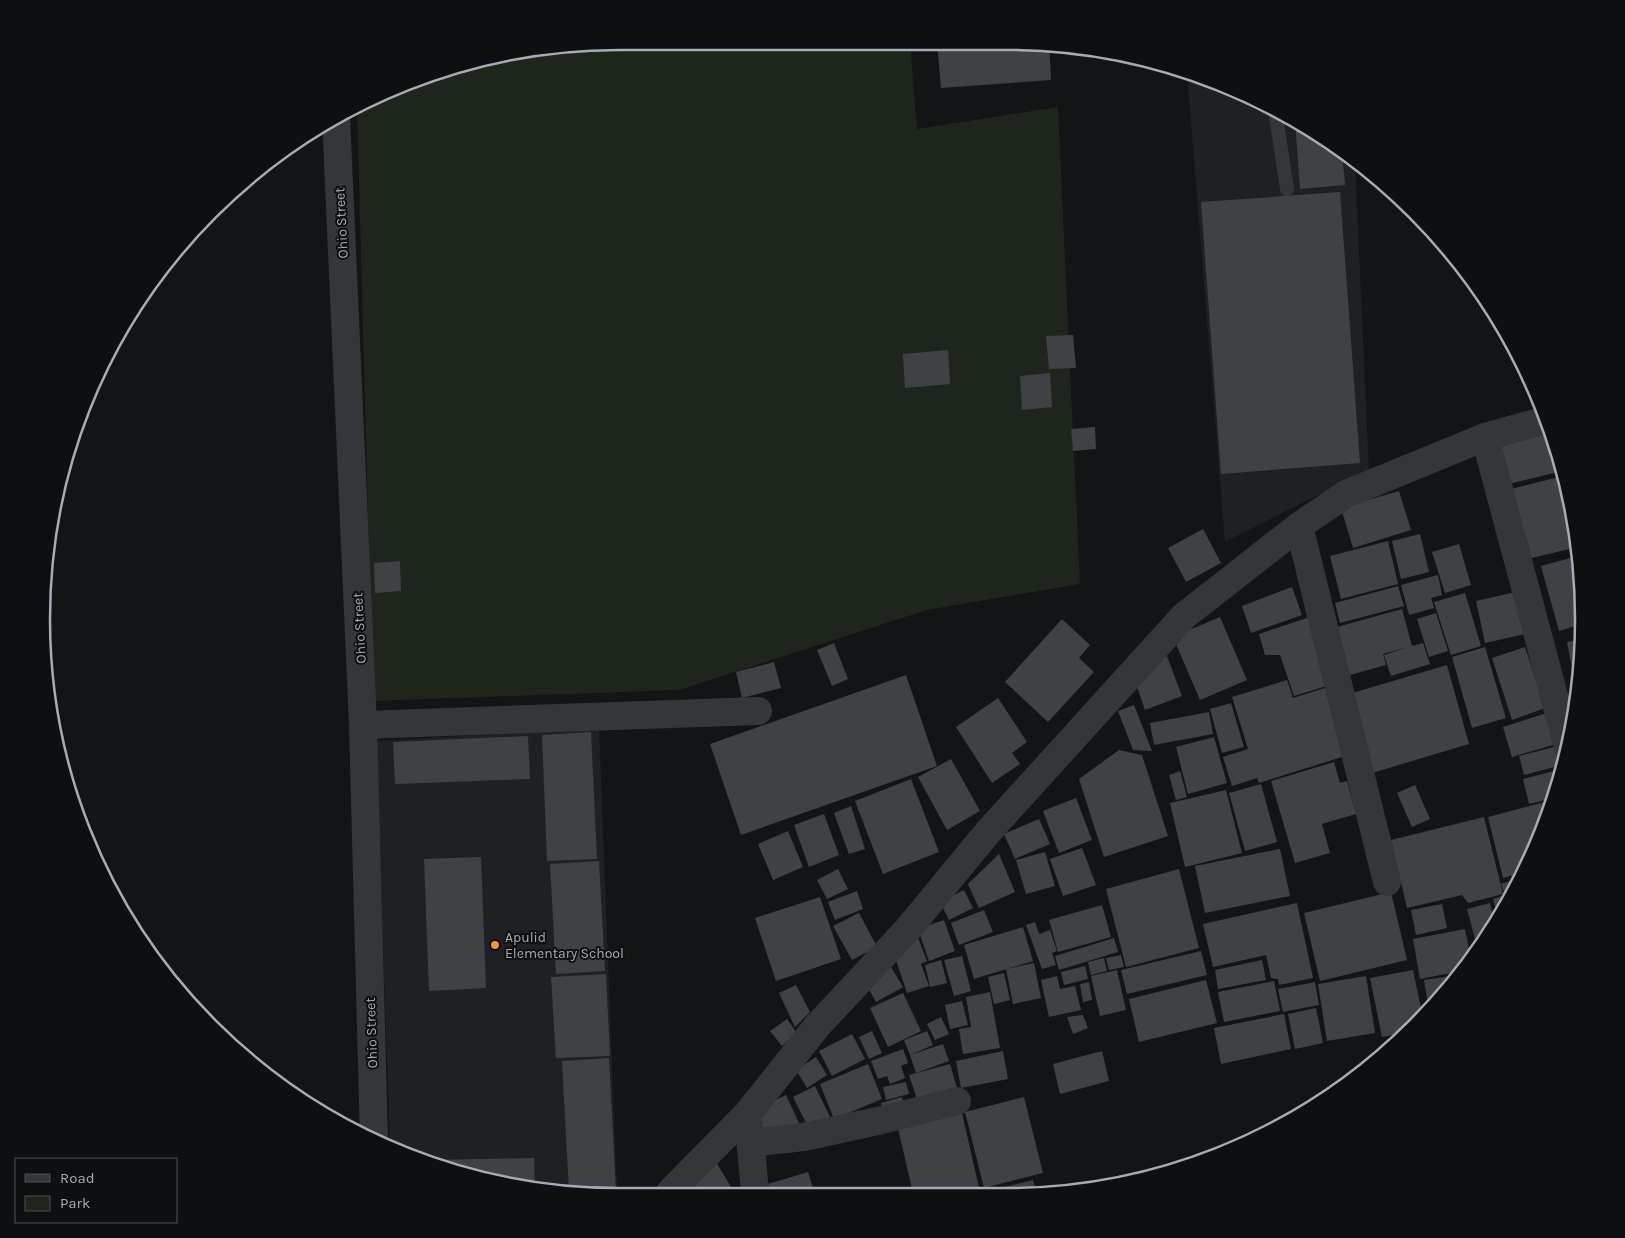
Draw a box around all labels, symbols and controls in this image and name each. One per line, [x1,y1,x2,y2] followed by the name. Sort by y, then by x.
[331,187,352,259] street label: Ohio Street
[349,592,370,664] street label: Ohio Street
[505,929,624,962] place label: Apulid Elementary School
[489,939,501,951] marker: Apulid Elementary School
[362,997,381,1069] street label: Ohio Street
[15,1158,178,1223] legend
[60,1169,95,1187] text: Road
[60,1194,90,1212] text: Park

